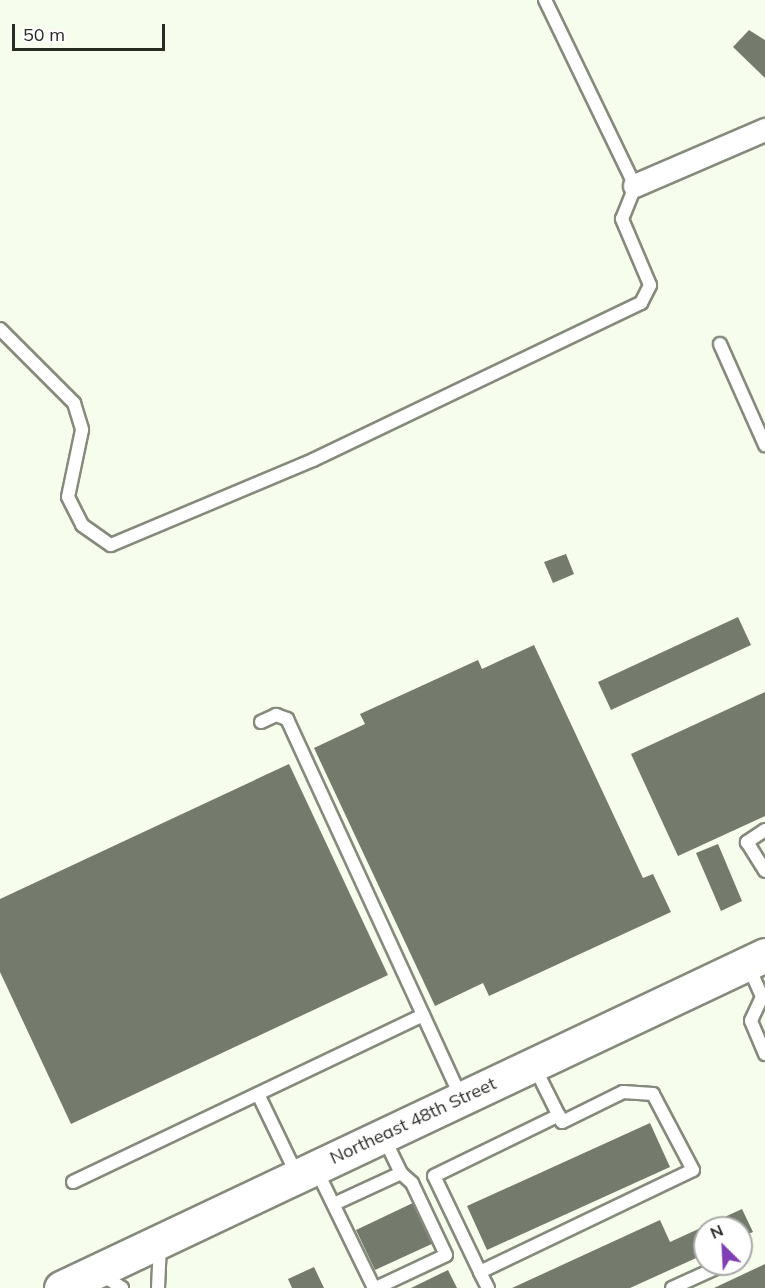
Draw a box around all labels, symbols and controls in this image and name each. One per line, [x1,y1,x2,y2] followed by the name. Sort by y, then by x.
[15,12,168,50] scale bar
[23,23,65,46] text: 50 m
[326,1073,500,1169] street label: Northeast 48th Street
[693,1216,753,1276] north arrow
[707,1220,726,1243] text: N

